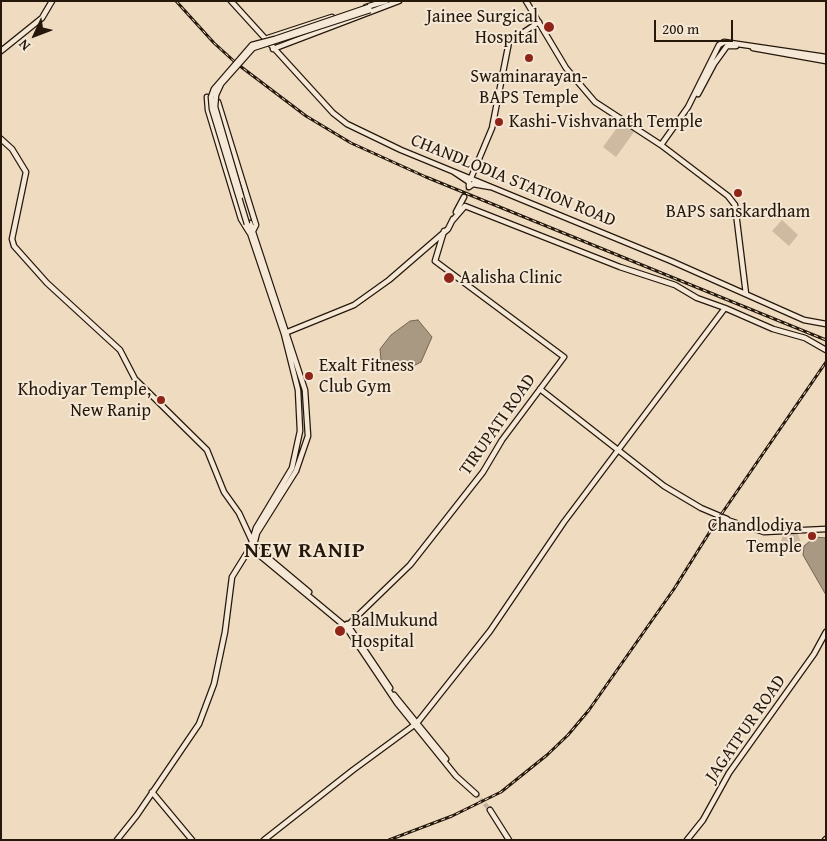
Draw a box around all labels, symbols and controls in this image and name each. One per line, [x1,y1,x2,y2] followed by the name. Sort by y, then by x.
[426,6,538,48] place label: Jainee Surgical Hospital
[10,10,60,60] north arrow
[657,10,736,42] scale bar
[662,18,699,39] text: 200 m
[542,20,556,34] marker: Jainee Surgical Hospital
[14,35,35,55] text: N
[523,52,535,64] marker: Swaminarayan- BAPS Temple
[470,66,588,108] place label: Swaminarayan- BAPS Temple
[509,111,703,133] place label: Kashi-Vishvanath Temple
[493,116,505,128] marker: Kashi-Vishvanath Temple
[407,130,619,232] street label: CHANDLODIA STATION ROAD
[732,187,744,199] marker: BAPS sanskardham
[666,201,810,223] place label: BAPS sanskardham
[460,267,562,289] place label: Aalisha Clinic
[442,271,456,285] marker: Aalisha Clinic
[319,355,414,398] place label: Exalt Fitness Club Gym
[303,370,315,382] marker: Exalt Fitness Club Gym
[455,370,541,480] street label: TIRUPATI ROAD
[18,379,151,422] place label: Khodiyar Temple, New Ranip
[155,394,167,406] marker: Khodiyar Temple, New Ranip
[708,515,802,558] place label: Chandlodiya Temple
[806,530,818,542] marker: Chandlodiya Temple
[243,538,367,564] district label: NEW RANIP
[351,610,438,652] place label: BalMukund Hospital
[333,624,347,638] marker: BalMukund Hospital
[701,671,791,787] street label: JAGATPUR ROAD

